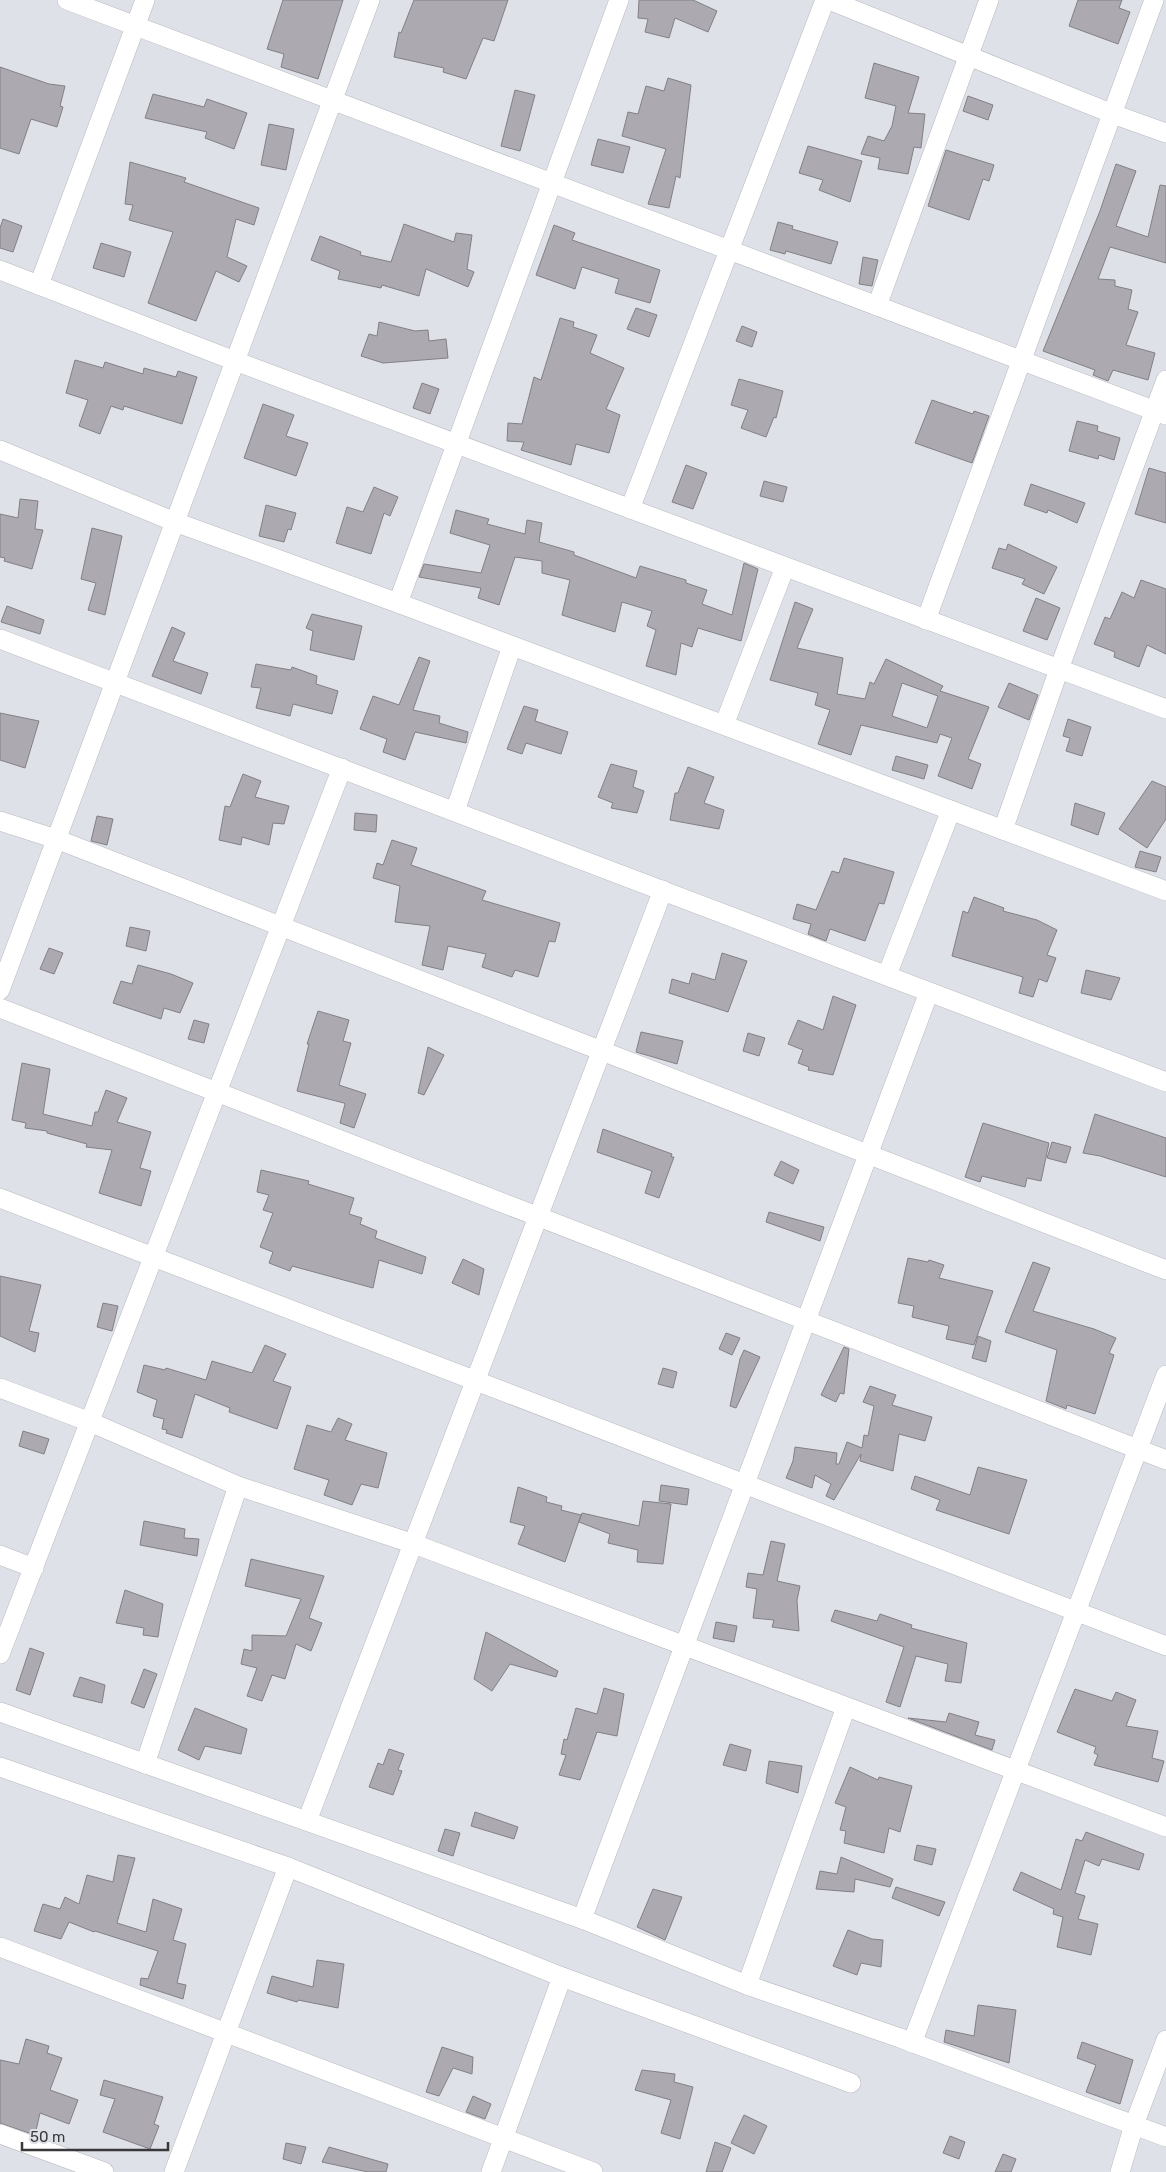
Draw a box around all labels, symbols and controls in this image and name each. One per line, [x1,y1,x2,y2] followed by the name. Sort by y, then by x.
[22,2120,169,2152] scale bar
[30,2128,65,2146] text: 50 m

